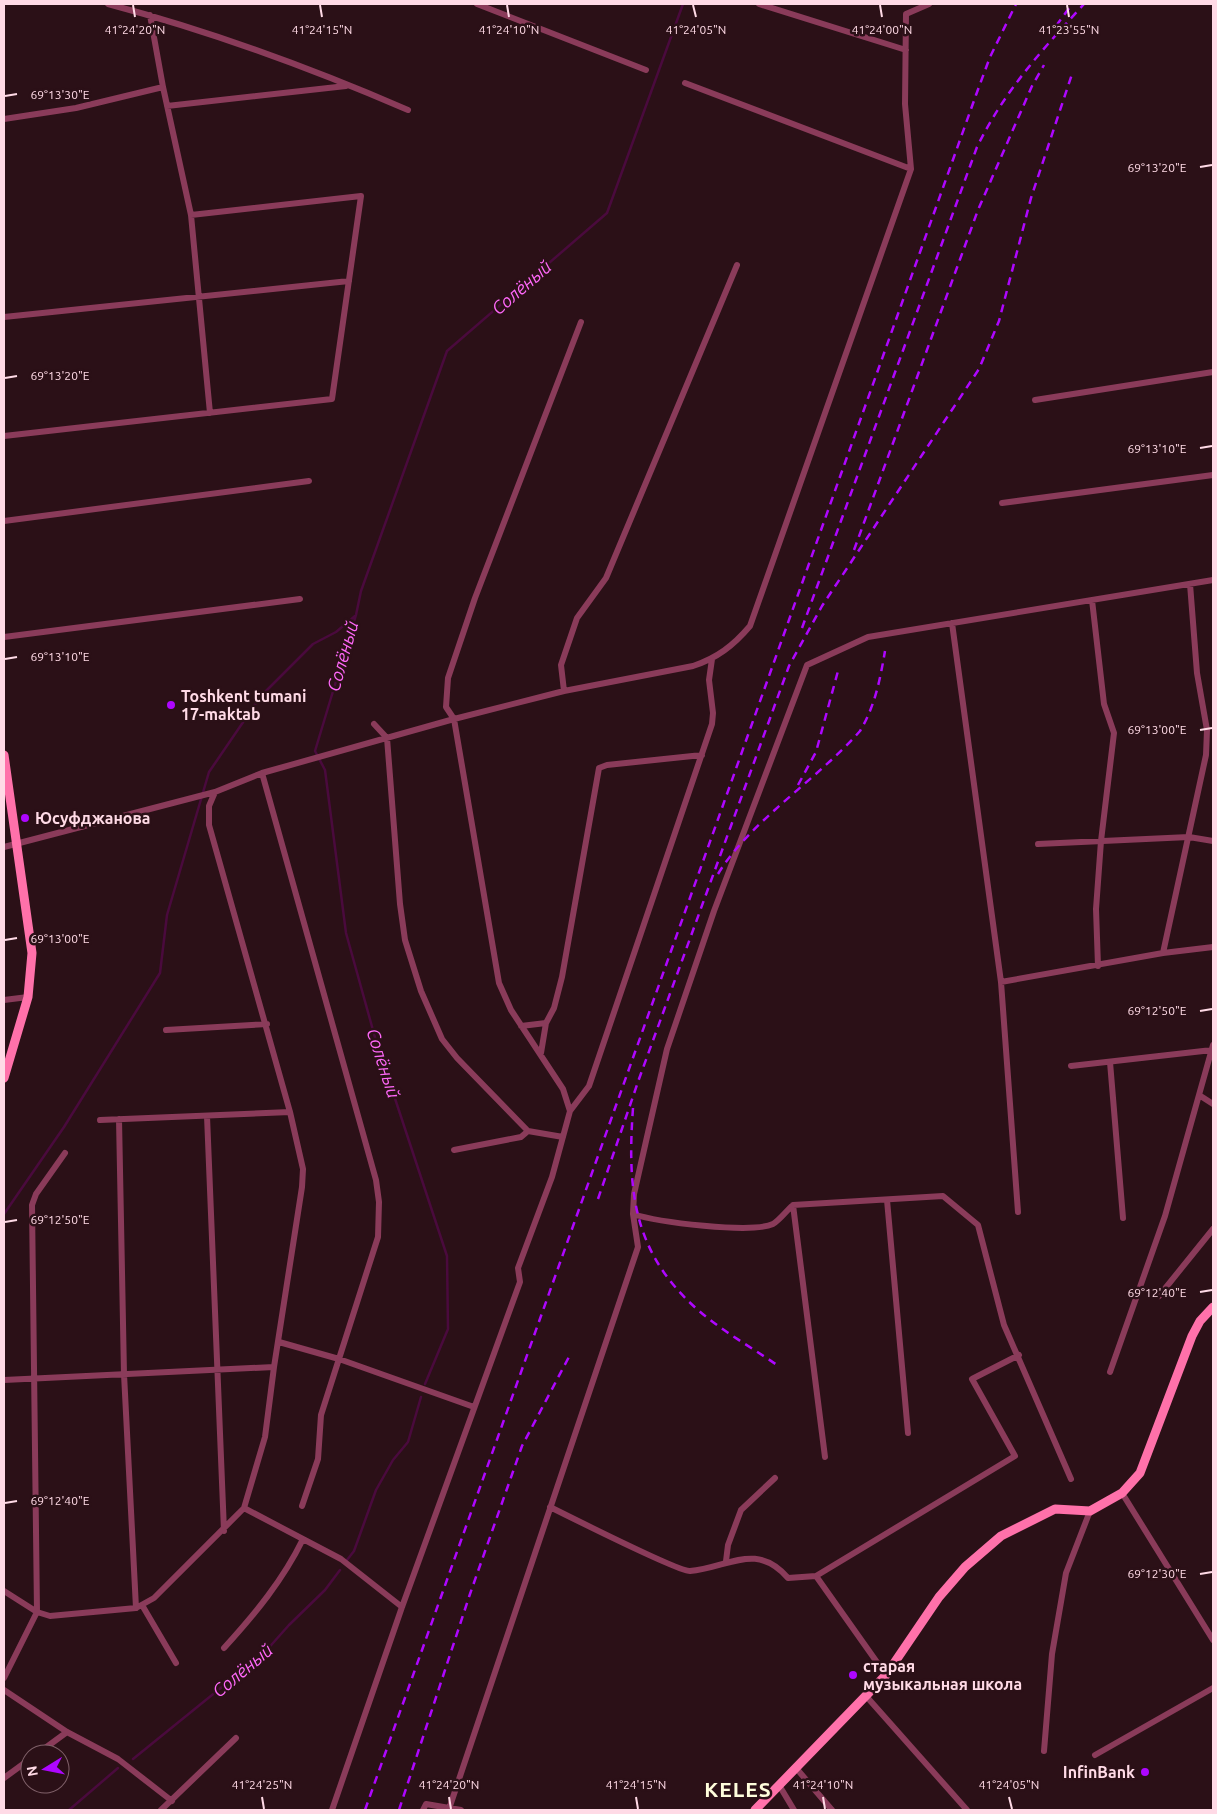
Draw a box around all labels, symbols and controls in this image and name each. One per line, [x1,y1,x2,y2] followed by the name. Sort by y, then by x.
[105,23,165,36] text: 41°24'20"N
[292,23,352,36] text: 41°24'15"N
[479,23,539,36] text: 41°24'10"N
[666,23,726,36] text: 41°24'05"N
[852,23,912,36] text: 41°24'00"N
[1039,23,1099,36] text: 41°23'55"N
[31,88,90,101] text: 69°13'30"E
[1128,161,1187,174] text: 69°13'20"E
[487,256,555,318] water label: Солёный
[31,369,90,382] text: 69°13'20"E
[1128,442,1187,455] text: 69°13'10"E
[322,618,362,693] water label: Солёный
[31,650,90,663] text: 69°13'10"E
[181,687,306,723] place label: Toshkent tumani 17-maktab
[165,699,177,711] marker: Toshkent tumani 17-maktab
[1128,723,1187,736] text: 69°13'00"E
[35,809,151,827] place label: Юсуфджанова
[19,812,31,824] marker: Юсуфджанова
[31,932,90,945] text: 69°13'00"E
[1128,1004,1187,1017] text: 69°12'50"E
[363,1026,405,1101] water label: Солёный
[31,1213,90,1226] text: 69°12'50"E
[1128,1286,1187,1299] text: 69°12'40"E
[31,1494,90,1507] text: 69°12'40"E
[1128,1567,1187,1580] text: 69°12'30"E
[208,1639,276,1701] water label: Солёный
[863,1657,1022,1693] place label: старая музыкальная школа
[847,1669,859,1681] marker: старая музыкальная школа
[20,1744,70,1794] north arrow
[1063,1763,1135,1781] place label: InfinBank
[23,1765,41,1778] text: N
[1139,1766,1151,1778] marker: InfinBank
[704,1777,772,1801] district label: KELES
[232,1778,292,1791] text: 41°24'25"N
[419,1778,479,1791] text: 41°24'20"N
[606,1778,666,1791] text: 41°24'15"N
[793,1778,853,1791] text: 41°24'10"N
[979,1778,1039,1791] text: 41°24'05"N

